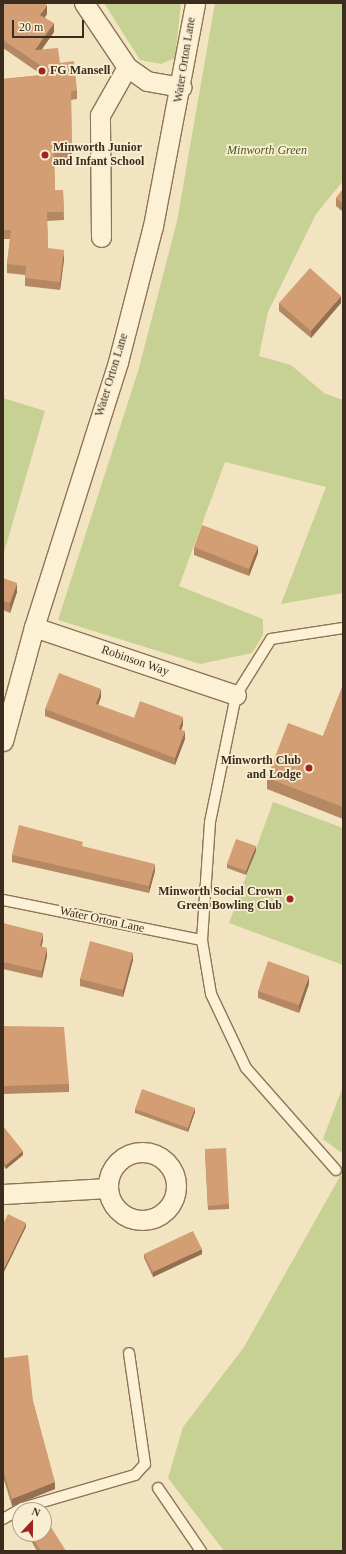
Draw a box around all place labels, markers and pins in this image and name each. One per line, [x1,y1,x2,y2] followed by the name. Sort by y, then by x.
[50,64,110,78] place label: FG Mansell
[37,66,47,76] marker: FG Mansell
[53,141,144,169] place label: Minworth Junior and Infant School
[40,150,50,160] marker: Minworth Junior and Infant School
[221,754,301,782] place label: Minworth Club and Lodge
[304,763,314,773] marker: Minworth Club and Lodge
[158,885,282,913] place label: Minworth Social Crown Green Bowling Club
[285,894,295,904] marker: Minworth Social Crown Green Bowling Club

